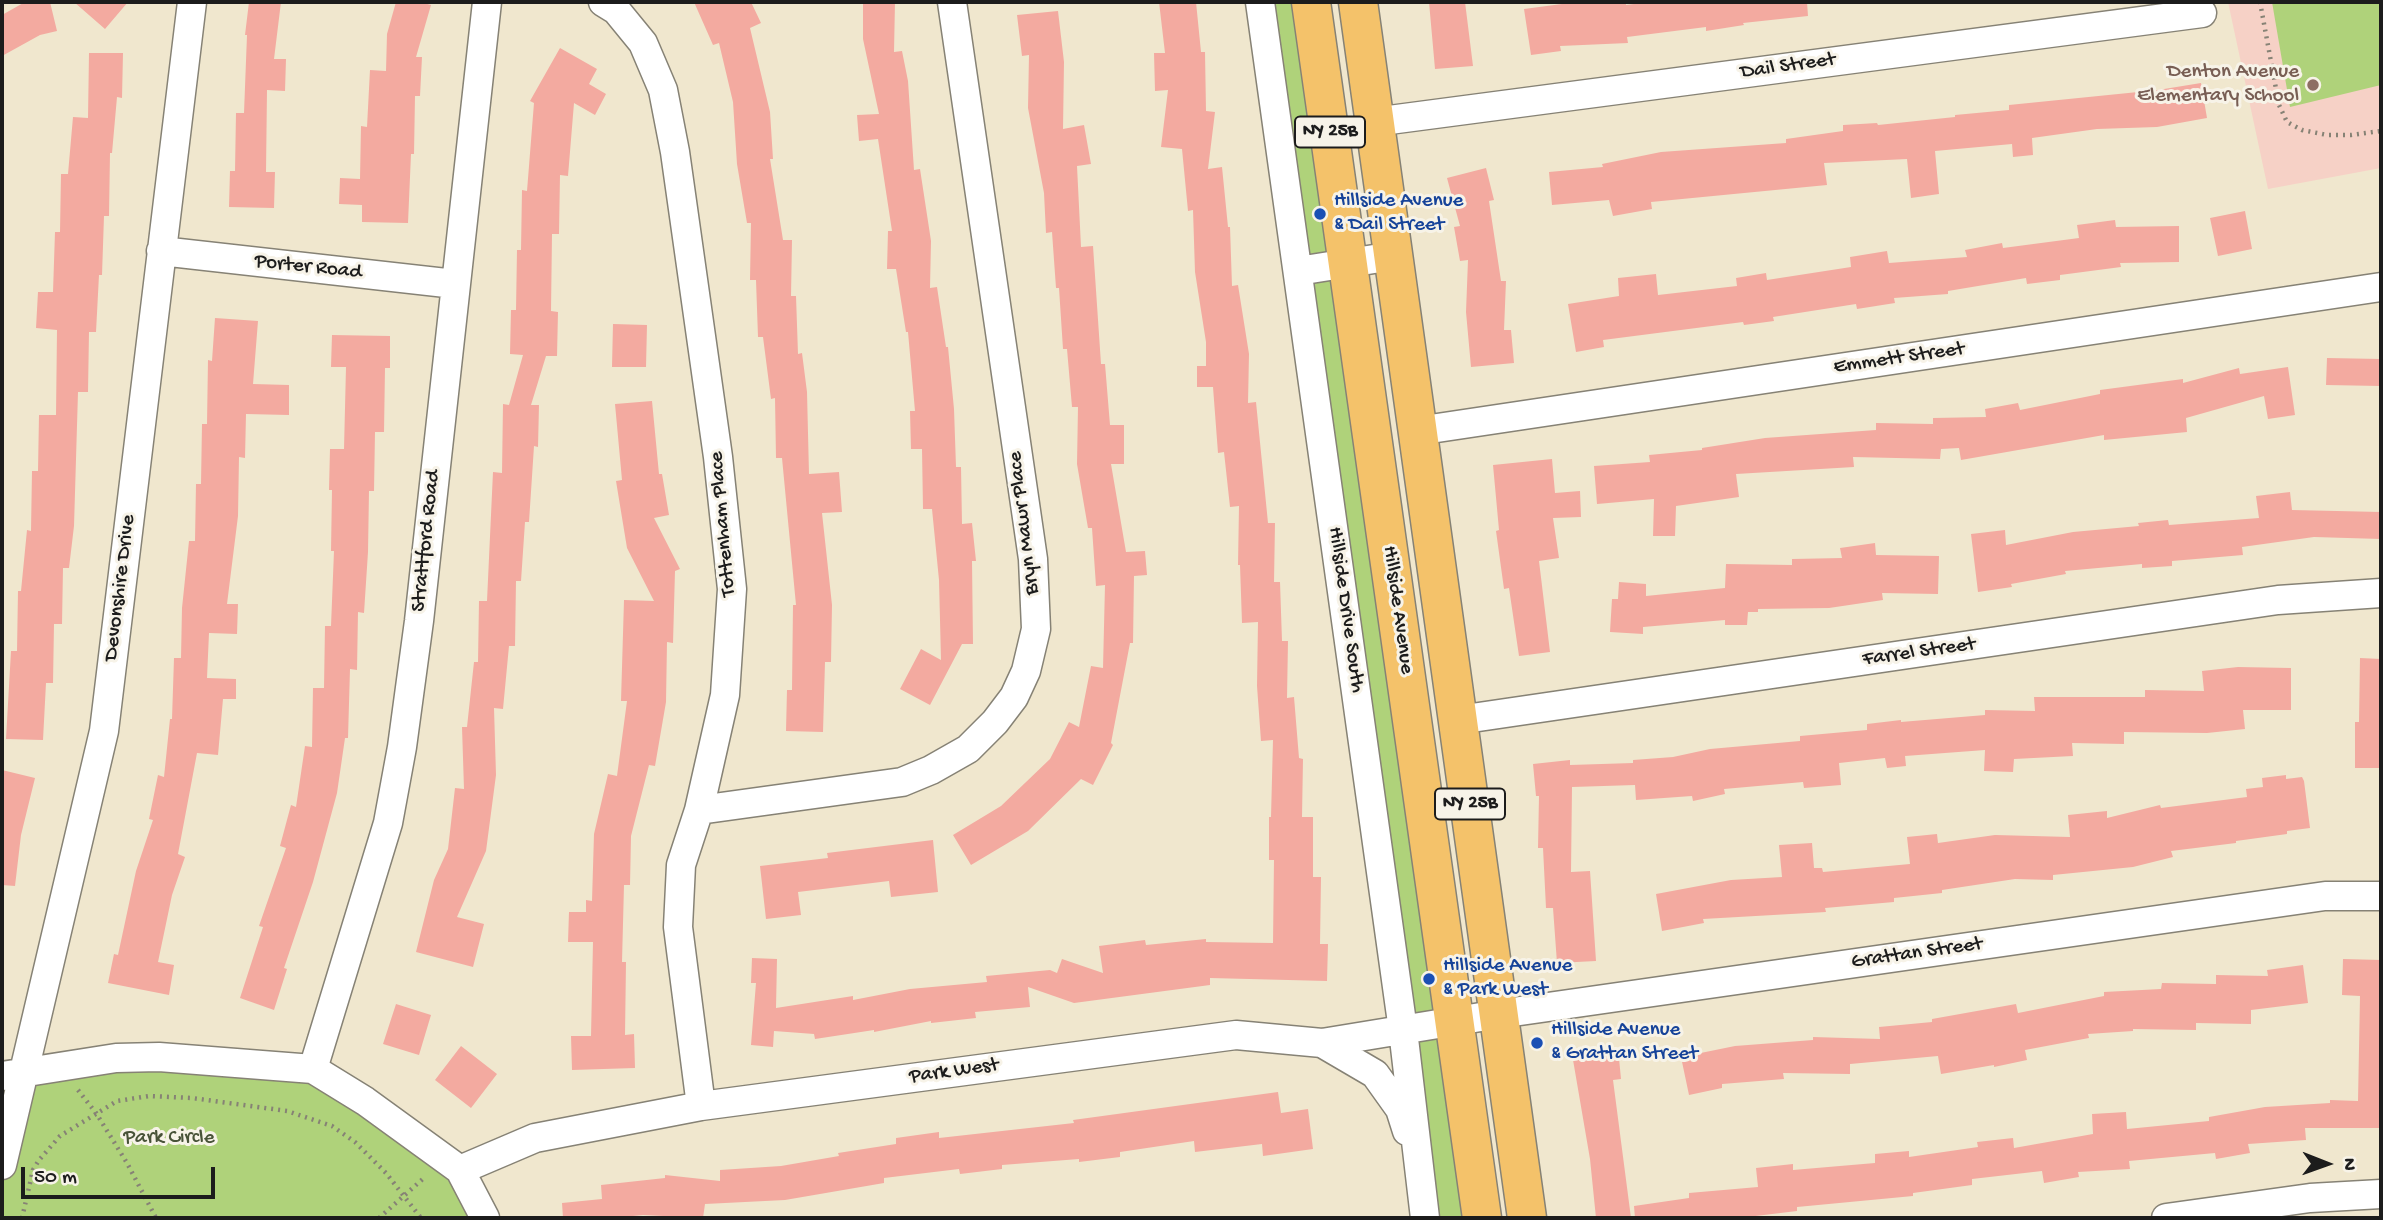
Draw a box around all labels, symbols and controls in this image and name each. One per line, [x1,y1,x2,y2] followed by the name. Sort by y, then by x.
[1739,48,1837,86] street label: Dail Street
[2137,60,2299,110] place label: Denton Avenue Elementary School
[2305,77,2321,93] marker: Denton Avenue Elementary School
[1295,116,1365,148] road number: NY 25B
[1334,189,1463,239] place label: Hillside Avenue & Dail Street
[1312,206,1328,222] marker: Hillside Avenue & Dail Street
[253,250,363,286] street label: Porter Road
[1832,337,1966,381] street label: Emmett Street
[705,450,743,598] street label: Tottenham Place
[1004,450,1046,596] street label: Bryn Mawr Place
[407,469,447,613] street label: Strattford Road
[100,513,142,663] street label: Devonshire Drive
[1321,525,1369,695] street label: Hillside Drive South
[1376,544,1418,676] street label: Hillside Avenue
[1861,633,1977,673] street label: Farrel Street
[1435,789,1505,820] road number: NY 25B
[1850,932,1984,976] street label: Grattan Street
[1443,954,1572,1004] place label: Hillside Avenue & Park West
[1421,971,1437,987] marker: Hillside Avenue & Park West
[1551,1018,1698,1068] place label: Hillside Avenue & Grattan Street
[1529,1035,1545,1051] marker: Hillside Avenue & Grattan Street
[908,1053,1000,1091] street label: Park West
[124,1126,214,1152] park label: Park Circle
[2292,1129,2362,1199] north arrow
[24,1154,219,1198] scale bar
[2337,1158,2360,1171] text: N
[34,1166,77,1191] text: 50 m

